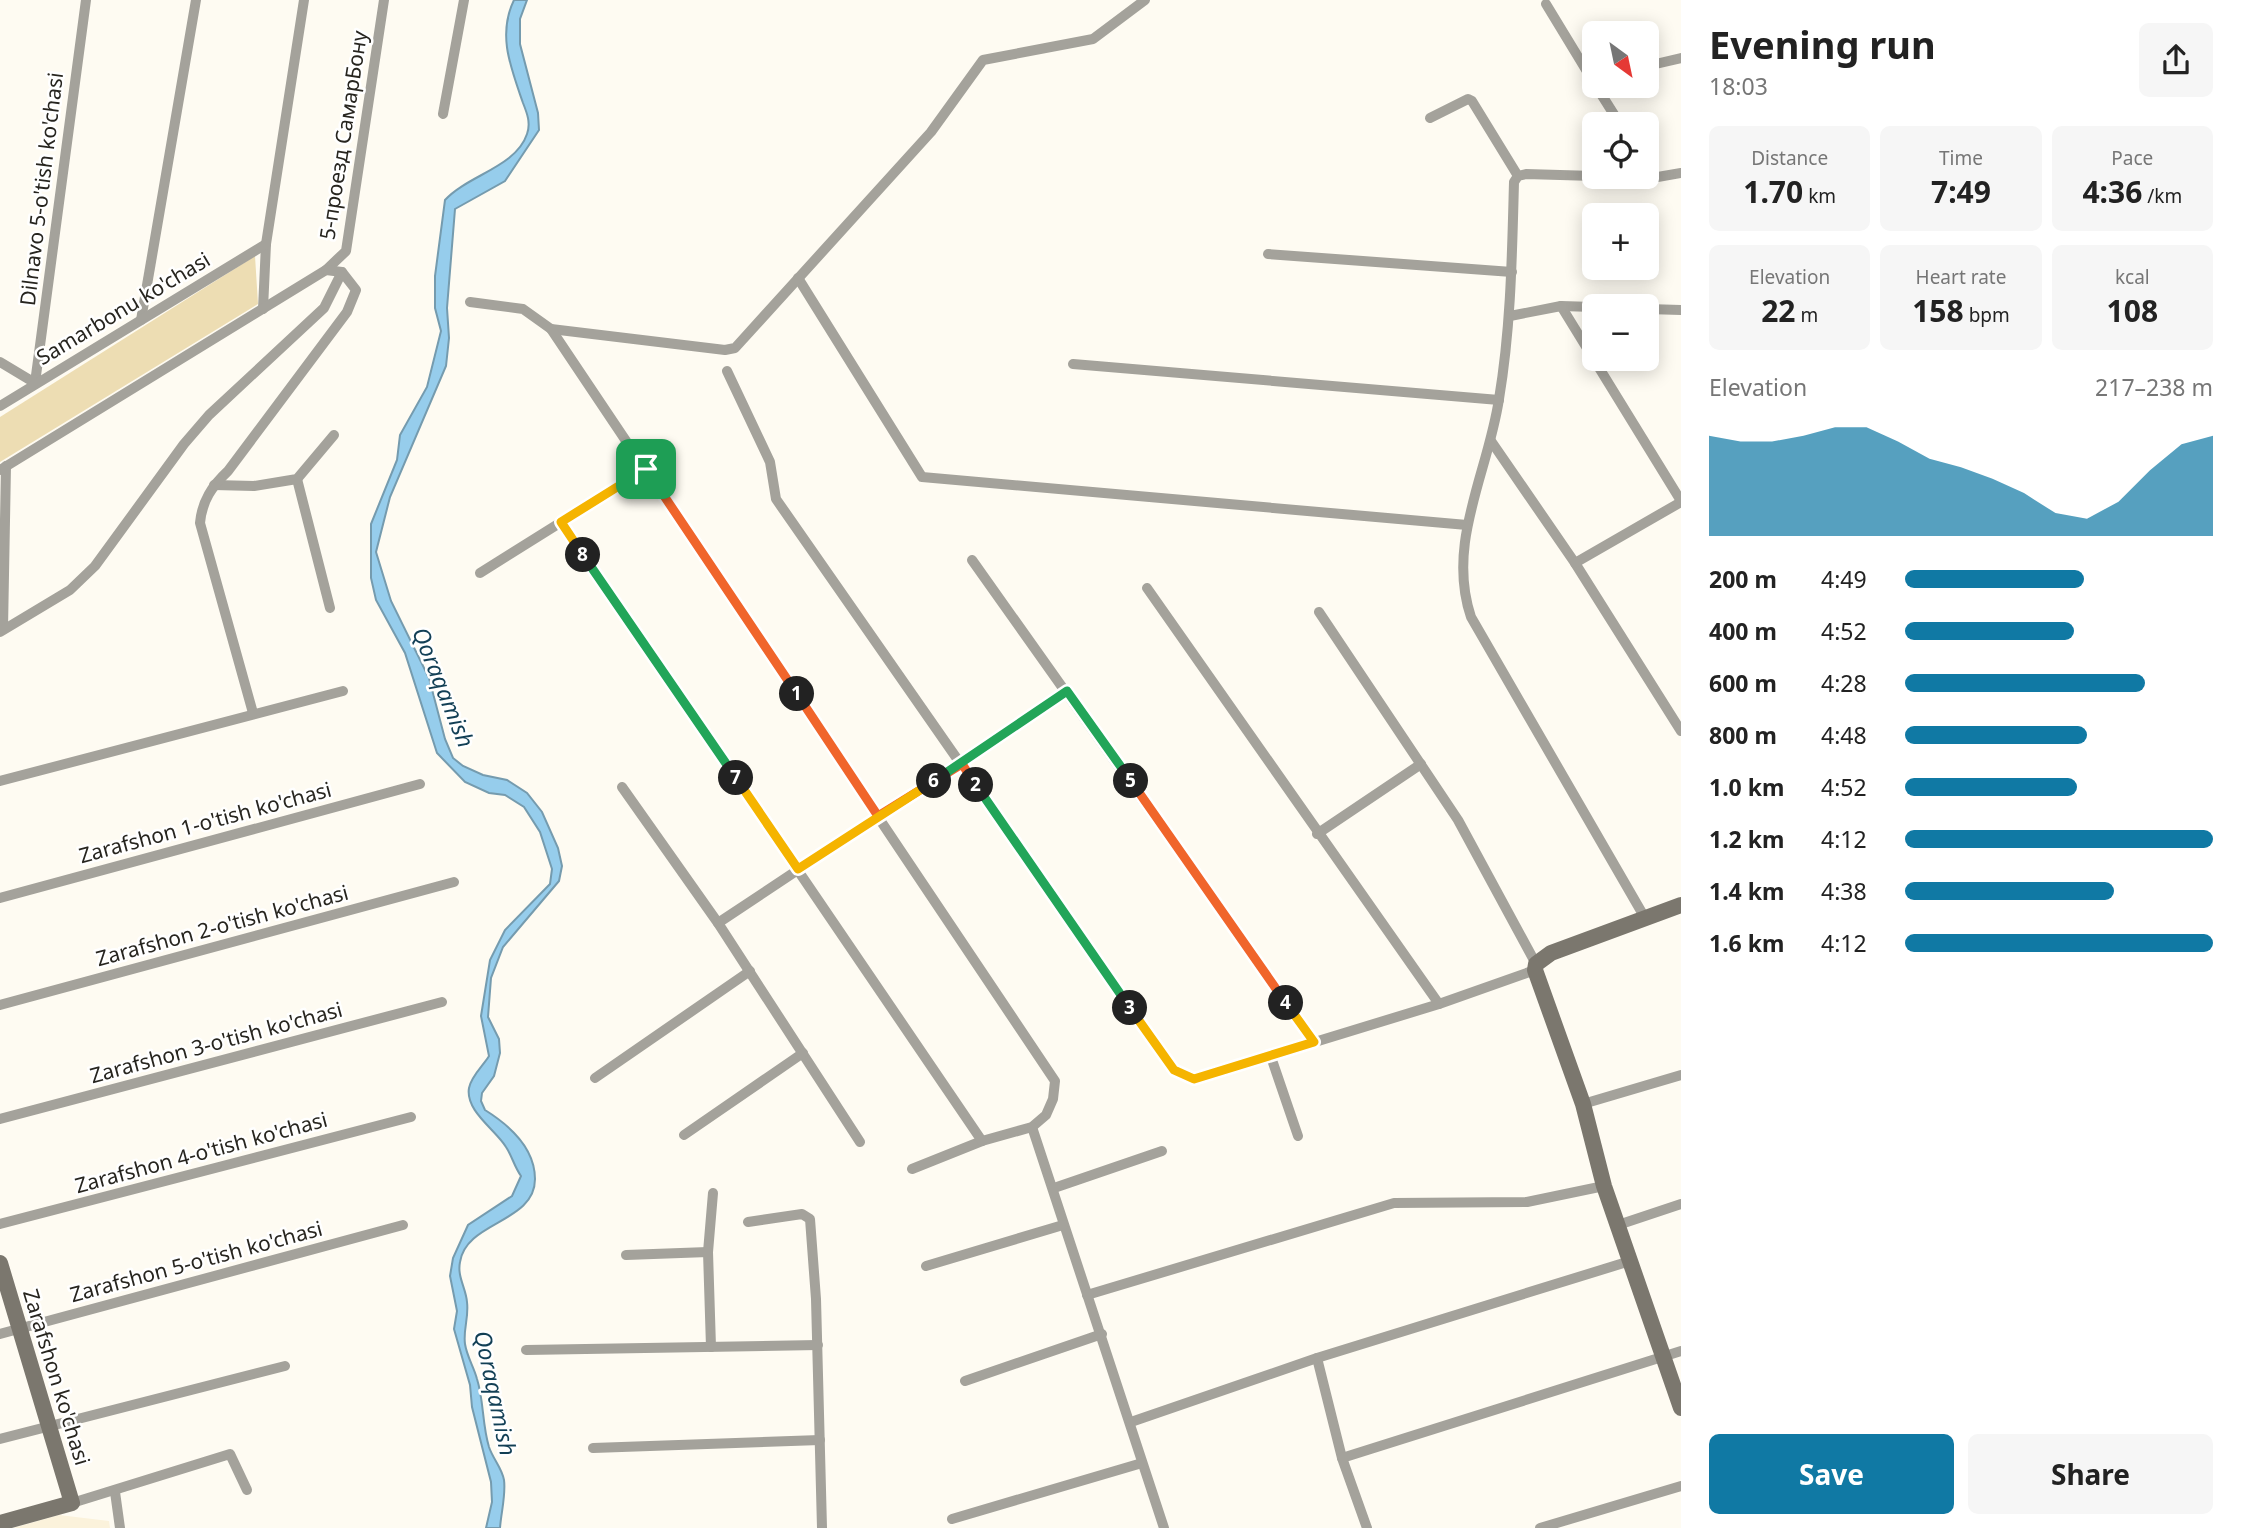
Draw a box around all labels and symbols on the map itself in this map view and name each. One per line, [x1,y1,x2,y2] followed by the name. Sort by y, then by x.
[1582,21,1659,98] north arrow
[313,28,373,242] street label: 5-проезд СамарБону
[13,71,69,307] street label: Dilnavo 5-o'tish ko'chasi
[31,245,215,371] street label: Samarbonu ko'chasi
[616,439,676,499] pin
[566,538,600,572] pin: 8
[405,622,483,752] water label: Qoraqamish
[780,676,814,712] pin: 1
[718,760,754,796] pin: 7
[916,764,951,798] pin: 6
[1114,764,1148,798] pin: 5
[958,768,993,802] pin: 2
[76,775,334,869] street label: Zarafshon 1-o'tish ko'chasi
[93,878,351,972] street label: Zarafshon 2-o'tish ko'chasi
[1268,986,1304,1020] pin: 4
[1112,990,1148,1026] pin: 3
[87,995,345,1089] street label: Zarafshon 3-o'tish ko'chasi
[72,1105,330,1199] street label: Zarafshon 4-o'tish ko'chasi
[67,1214,325,1308] street label: Zarafshon 5-o'tish ko'chasi
[17,1286,97,1468] street label: Zarafshon ko'chasi
[467,1328,525,1458] water label: Qoraqamish

